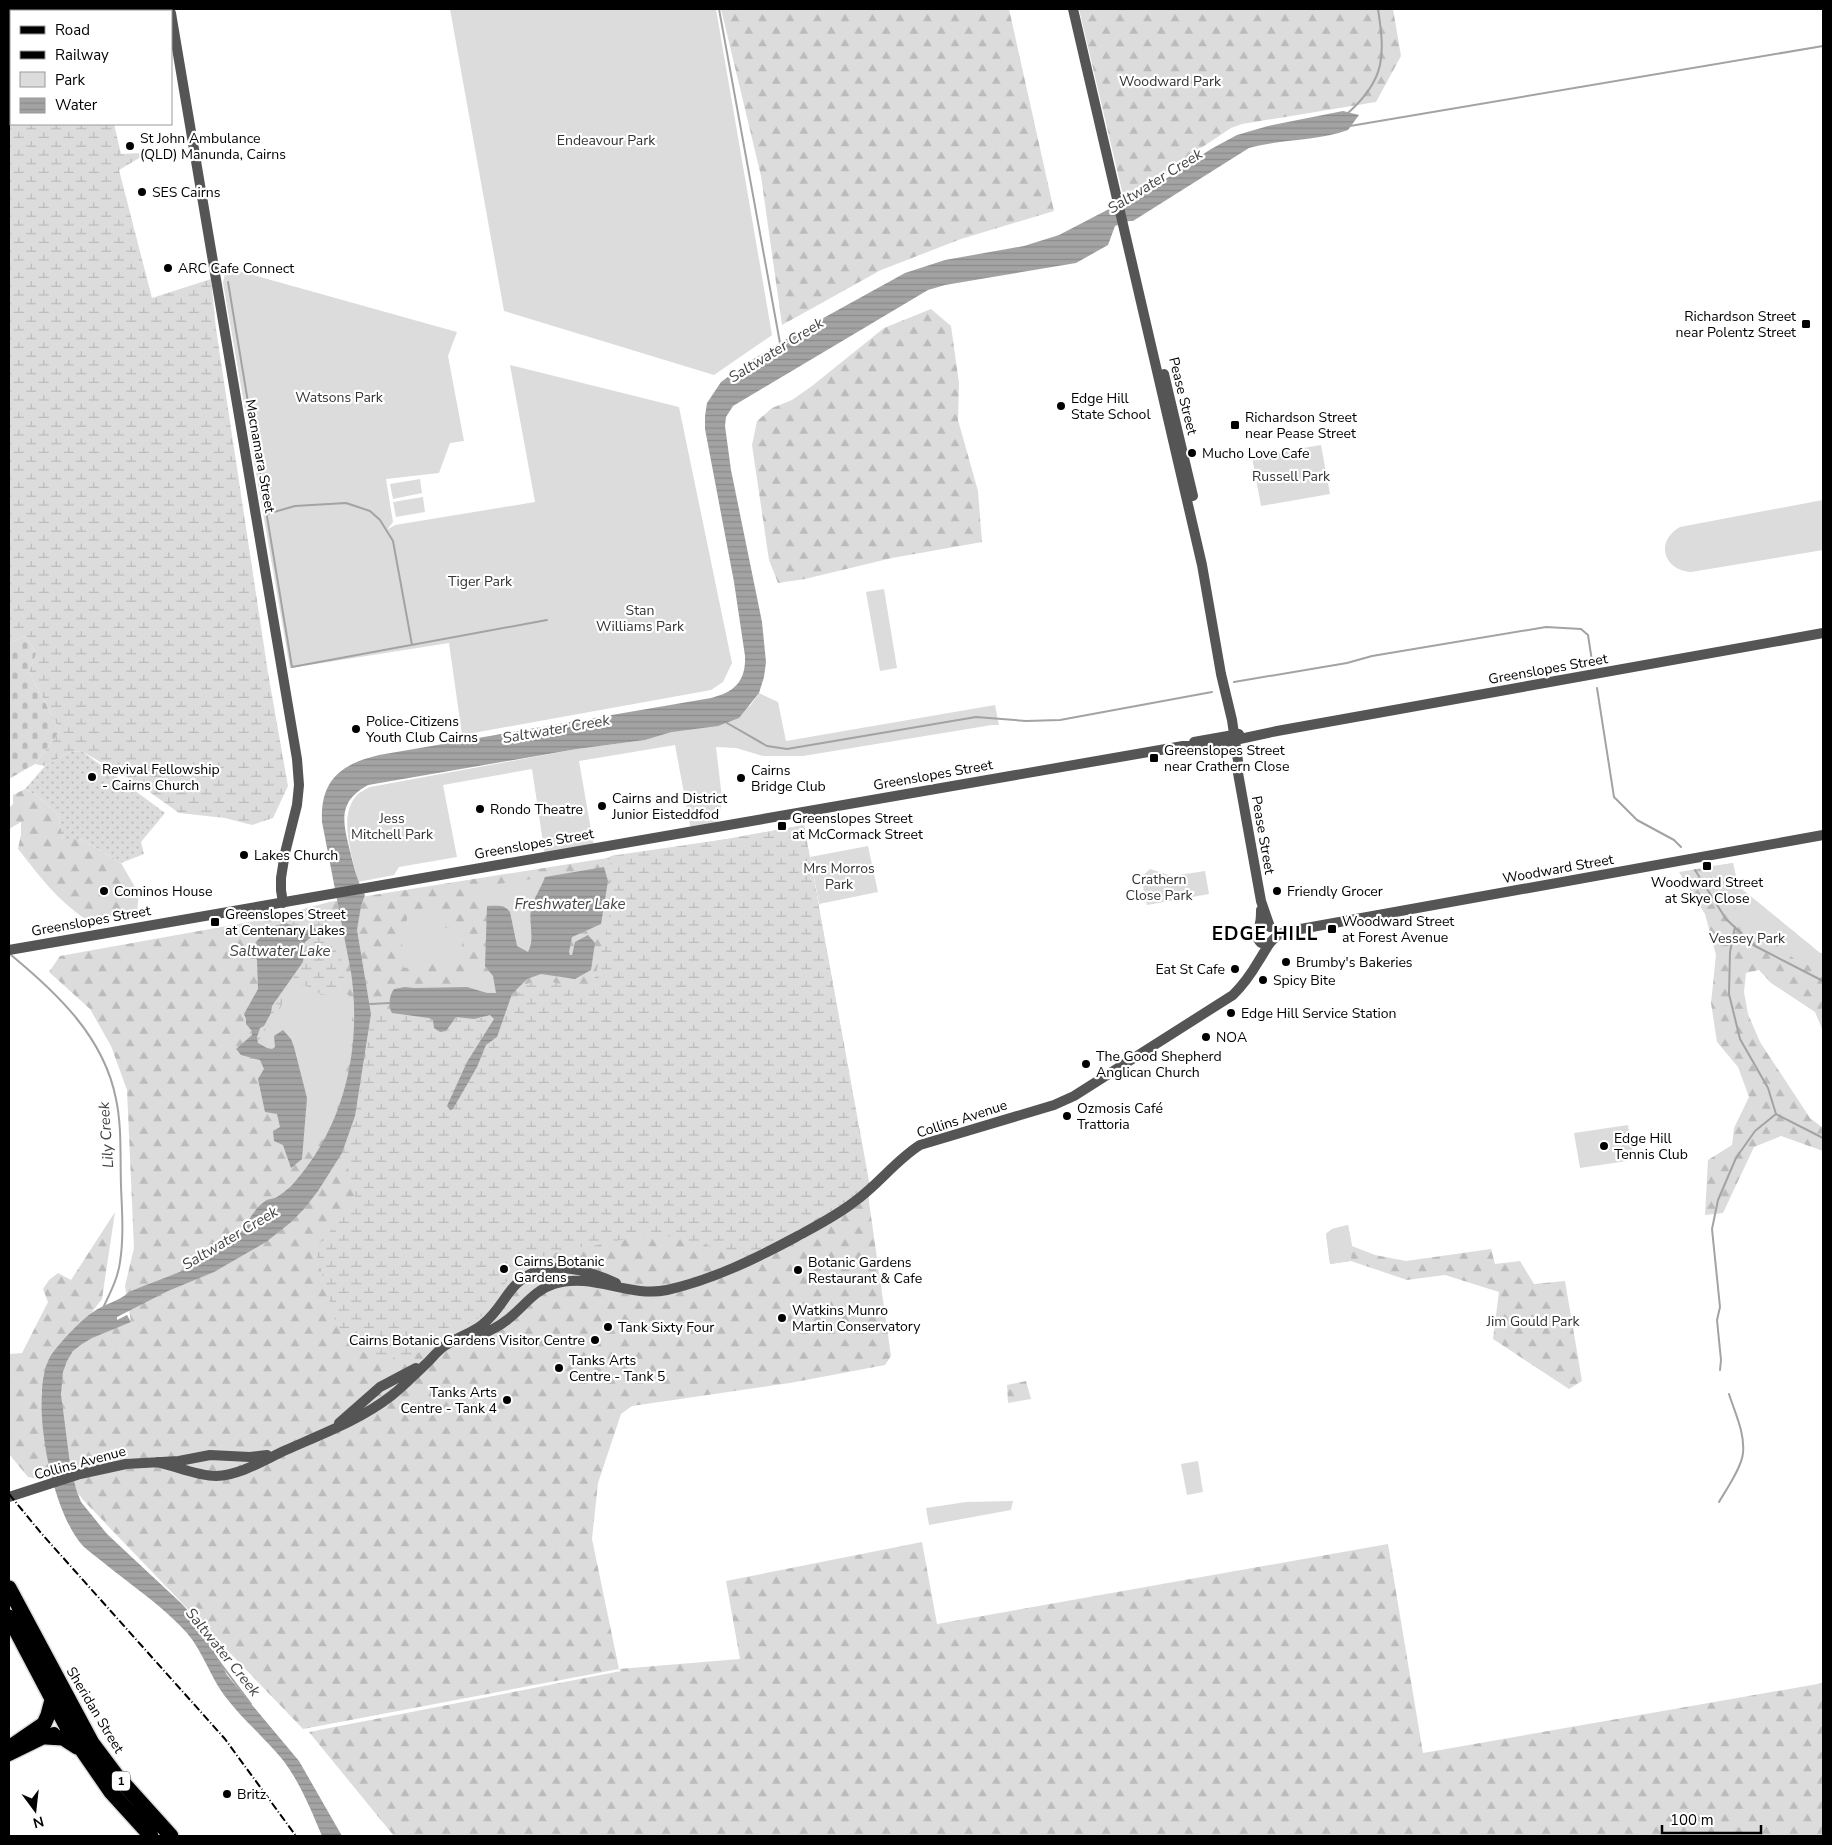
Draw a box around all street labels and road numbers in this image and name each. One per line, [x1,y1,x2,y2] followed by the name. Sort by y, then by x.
[1164,355,1202,437] street label: Pease Street
[241,398,279,514] street label: Macnamara Street
[1487,649,1609,689] street label: Greenslopes Street
[872,755,994,795] street label: Greenslopes Street
[1247,794,1279,876] street label: Pease Street
[473,824,595,864] street label: Greenslopes Street
[1501,850,1615,888] street label: Woodward Street
[30,901,152,941] street label: Greenslopes Street
[914,1095,1010,1143] street label: Collins Avenue
[32,1442,128,1484] street label: Collins Avenue
[62,1663,128,1757] street label: Sheridan Street
[112,1772,130,1790] road number: 1

